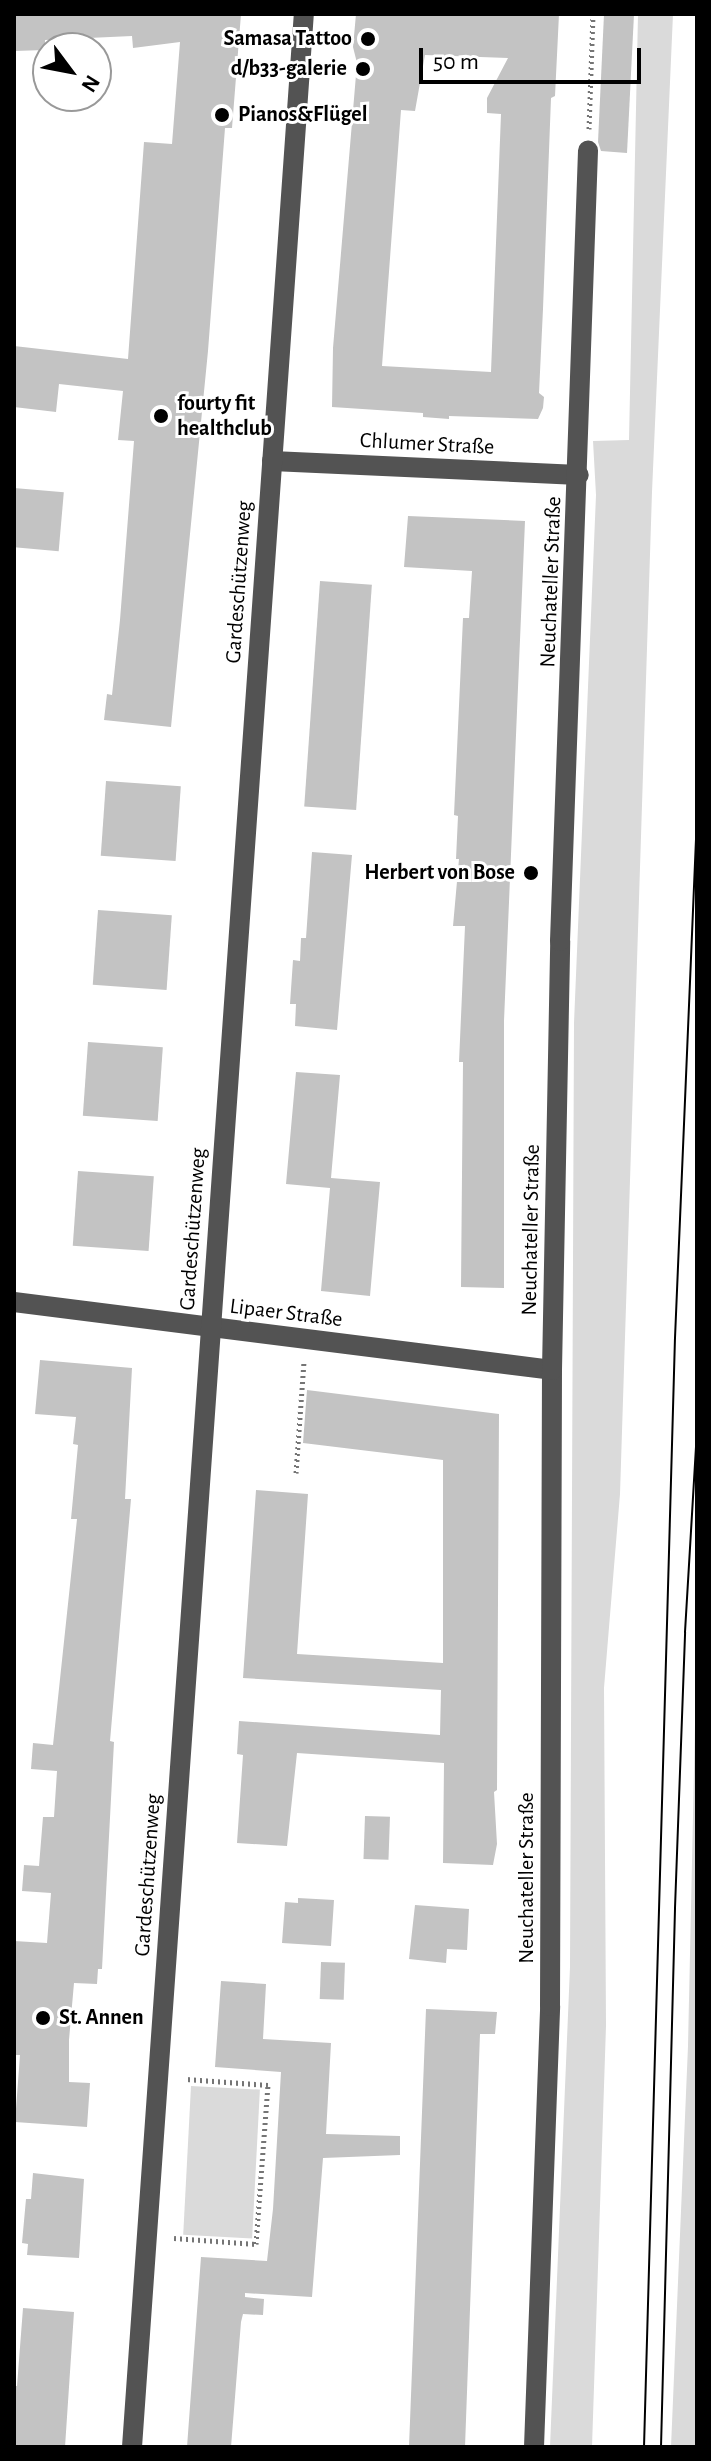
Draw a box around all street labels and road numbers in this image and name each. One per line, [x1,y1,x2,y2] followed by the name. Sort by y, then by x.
[359,427,495,461] street label: Chlumer Straße
[535,496,567,668] street label: Neuchateller Straße
[220,500,258,664] street label: Gardeschützenweg
[516,1144,546,1316] street label: Neuchateller Straße
[174,1147,212,1311] street label: Gardeschützenweg
[228,1293,344,1333] street label: Lipaer Straße
[514,1792,540,1964] street label: Neuchateller Straße
[129,1793,167,1957] street label: Gardeschützenweg

